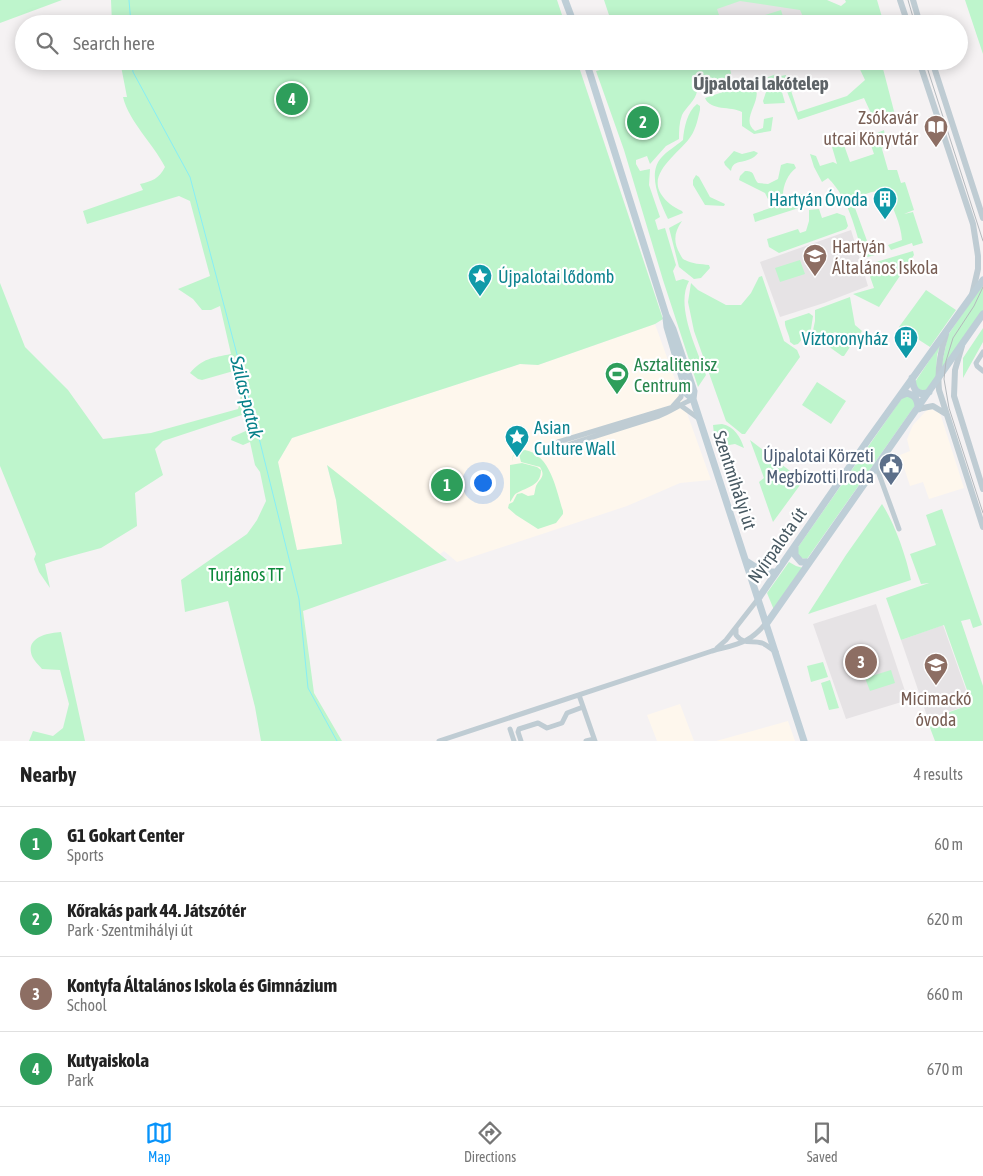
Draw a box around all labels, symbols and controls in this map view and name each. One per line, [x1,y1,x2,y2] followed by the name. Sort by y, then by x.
[15,15,968,70] search box
[33,29,61,57] icon: search
[73,32,155,54] text: Search here
[693,72,829,94] district label: Újpalotai lakótelep
[276,80,308,118] pin: 4
[627,103,659,141] pin: 2
[823,107,919,149] place label: Zsókavár utcai Könyvtár
[923,114,949,148] library icon: Zsókavár utcai Könyvtár
[872,186,898,220] building icon: Hartyán Óvoda
[769,189,868,210] place label: Hartyán Óvoda
[832,236,938,278] place label: Hartyán Általános Iskola
[802,243,828,277] school or university icon: Hartyán Általános Iskola
[467,263,493,297] place icon: Újpalotai lődomb
[498,266,614,287] place label: Újpalotai lődomb
[893,325,919,359] building icon: Víztoronyház
[802,328,889,349] place label: Víztoronyház
[226,352,268,441] water label: Szilas-patak
[634,354,718,396] place label: Asztalitenisz Centrum
[604,361,630,395] sports icon: Asztalitenisz Centrum
[534,417,616,459] place label: Asian Culture Wall
[504,424,530,458] place icon: Asian Culture Wall
[709,428,761,532] street label: Szentmihályi út
[763,445,874,487] place label: Újpalotai Körzeti Megbízotti Iroda
[878,452,904,486] public building icon: Újpalotai Körzeti Megbízotti Iroda
[431,466,463,504] pin: 1
[470,470,496,496] your location
[743,503,811,587] street label: Nyírpalota út
[208,564,284,585] park label: Turjános TT
[845,643,877,681] pin: 3
[923,652,949,686] school or university icon: Micimackó óvoda
[900,688,972,730] place label: Micimackó óvoda
[20,762,76,786] text: Nearby
[913,765,963,783] text: 4 results
[67,824,184,846] text: G1 Gokart Center
[32,835,40,853] text: 1
[934,835,963,853] text: 60 m
[67,846,104,864] text: Sports
[67,899,246,921] text: Kőrakás park 44. Játszótér
[32,910,40,928] text: 2
[927,910,963,928] text: 620 m
[67,921,193,939] text: Park · Szentmihályi út
[67,974,337,996] text: Kontyfa Általános Iskola és Gimnázium
[32,985,40,1003] text: 3
[927,985,963,1003] text: 660 m
[67,996,107,1014] text: School
[67,1049,149,1071] text: Kutyaiskola
[32,1060,40,1078] text: 4
[927,1060,963,1078] text: 670 m
[67,1071,94,1089] text: Park
[145,1119,173,1165] tab: Map
[464,1119,516,1165] tab: Directions
[807,1119,838,1165] tab: Saved

